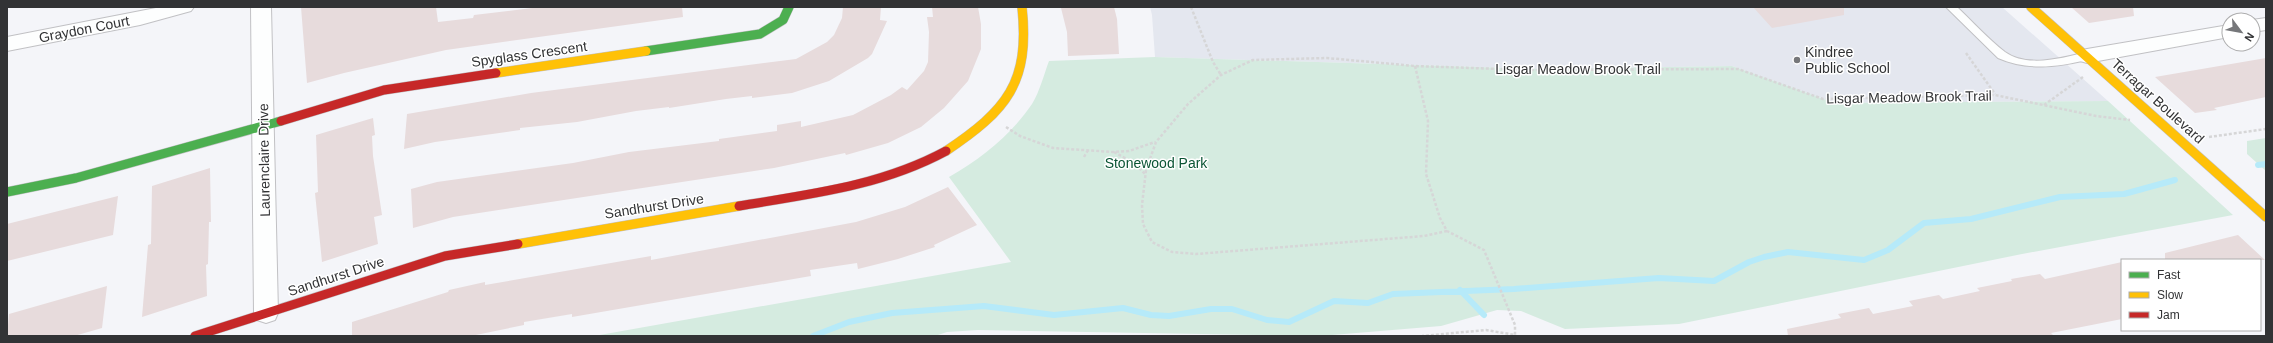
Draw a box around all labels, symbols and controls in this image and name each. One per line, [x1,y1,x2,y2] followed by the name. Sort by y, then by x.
[37,12,131,46] street label: Graydon Court
[2221,12,2261,52] north arrow
[2242,31,2257,44] text: N
[470,38,588,70] street label: Spyglass Crescent
[1805,44,1890,76] place label: Kindree Public School
[1792,55,1802,65] marker: Kindree Public School
[2108,55,2208,147] street label: Terragar Boulevard
[1495,61,1661,77] street label: Lisgar Meadow Brook Trail
[1826,88,1992,106] street label: Lisgar Meadow Brook Trail
[255,103,273,217] street label: Laurenclaire Drive
[1105,155,1208,171] park label: Stonewood Park
[603,190,705,222] street label: Sandhurst Drive
[286,253,386,299] street label: Sandhurst Drive
[2121,259,2261,331] legend
[2157,268,2181,282] text: Fast
[2157,288,2183,302] text: Slow
[2157,308,2180,322] text: Jam

